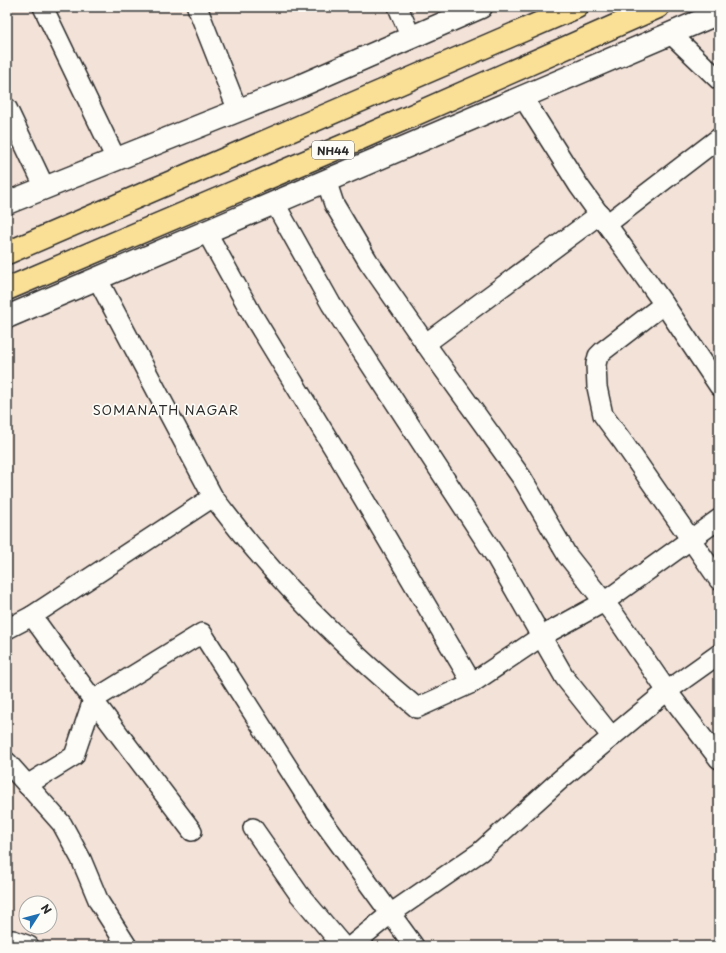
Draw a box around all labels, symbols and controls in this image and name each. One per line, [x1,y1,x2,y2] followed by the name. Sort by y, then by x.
[312,141,354,159] road number: NH44
[93,400,239,419] district label: SOMANATH NAGAR
[18,895,58,935] north arrow
[37,900,56,918] text: N

